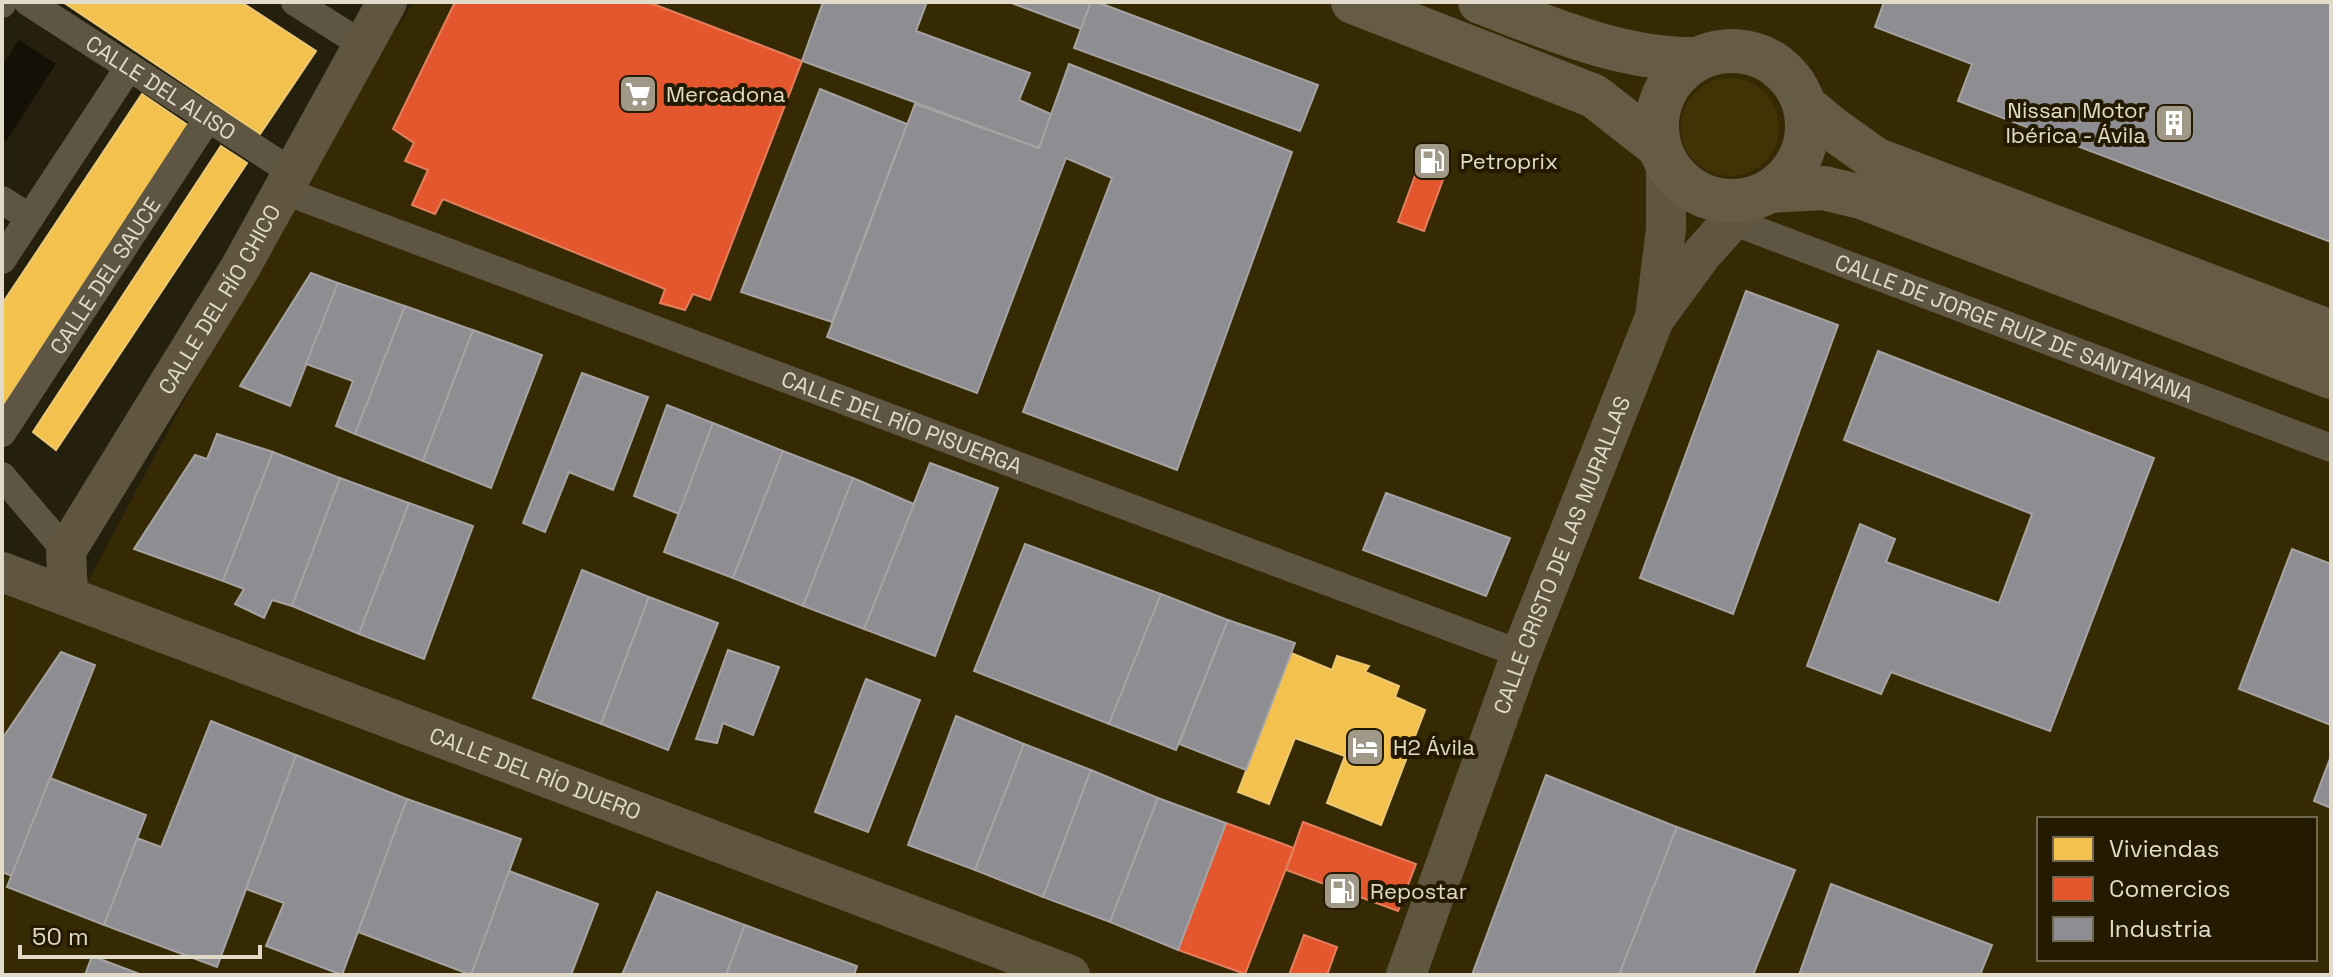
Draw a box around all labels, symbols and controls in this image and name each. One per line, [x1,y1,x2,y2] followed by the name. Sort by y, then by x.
[80,29,241,146] street label: CALLE DEL ALISO
[617,73,659,115] supermarket icon: Mercadona
[666,80,786,108] place label: Mercadona
[2005,96,2146,149] place label: Nissan Motor Ibérica - Ávila
[2153,102,2195,144] building icon: Nissan Motor Ibérica - Ávila
[1411,140,1453,182] fuel station icon: Petroprix
[1460,147,1558,175] place label: Petroprix
[43,192,166,360] street label: CALLE DEL SAUCE
[152,199,287,399] street label: CALLE DEL RÍO CHICO
[1831,247,2197,409] street label: CALLE DE JORGE RUIZ DE SANTAYANA
[778,364,1026,480] street label: CALLE DEL RÍO PISUERGA
[1487,392,1636,718] street label: CALLE CRISTO DE LAS MURALLAS
[426,721,645,826] street label: CALLE DEL RÍO DUERO
[1344,726,1386,768] hotel icon: H2 Ávila
[1393,733,1475,761] place label: H2 Ávila
[2037,817,2317,961] legend
[2109,833,2219,864] text: Viviendas
[1321,870,1363,912] fuel station icon: Repostar
[2109,873,2230,904] text: Comercios
[1370,877,1467,905] place label: Repostar
[20,909,260,959] scale bar
[2109,913,2212,944] text: Industria
[32,921,89,952] text: 50 m

